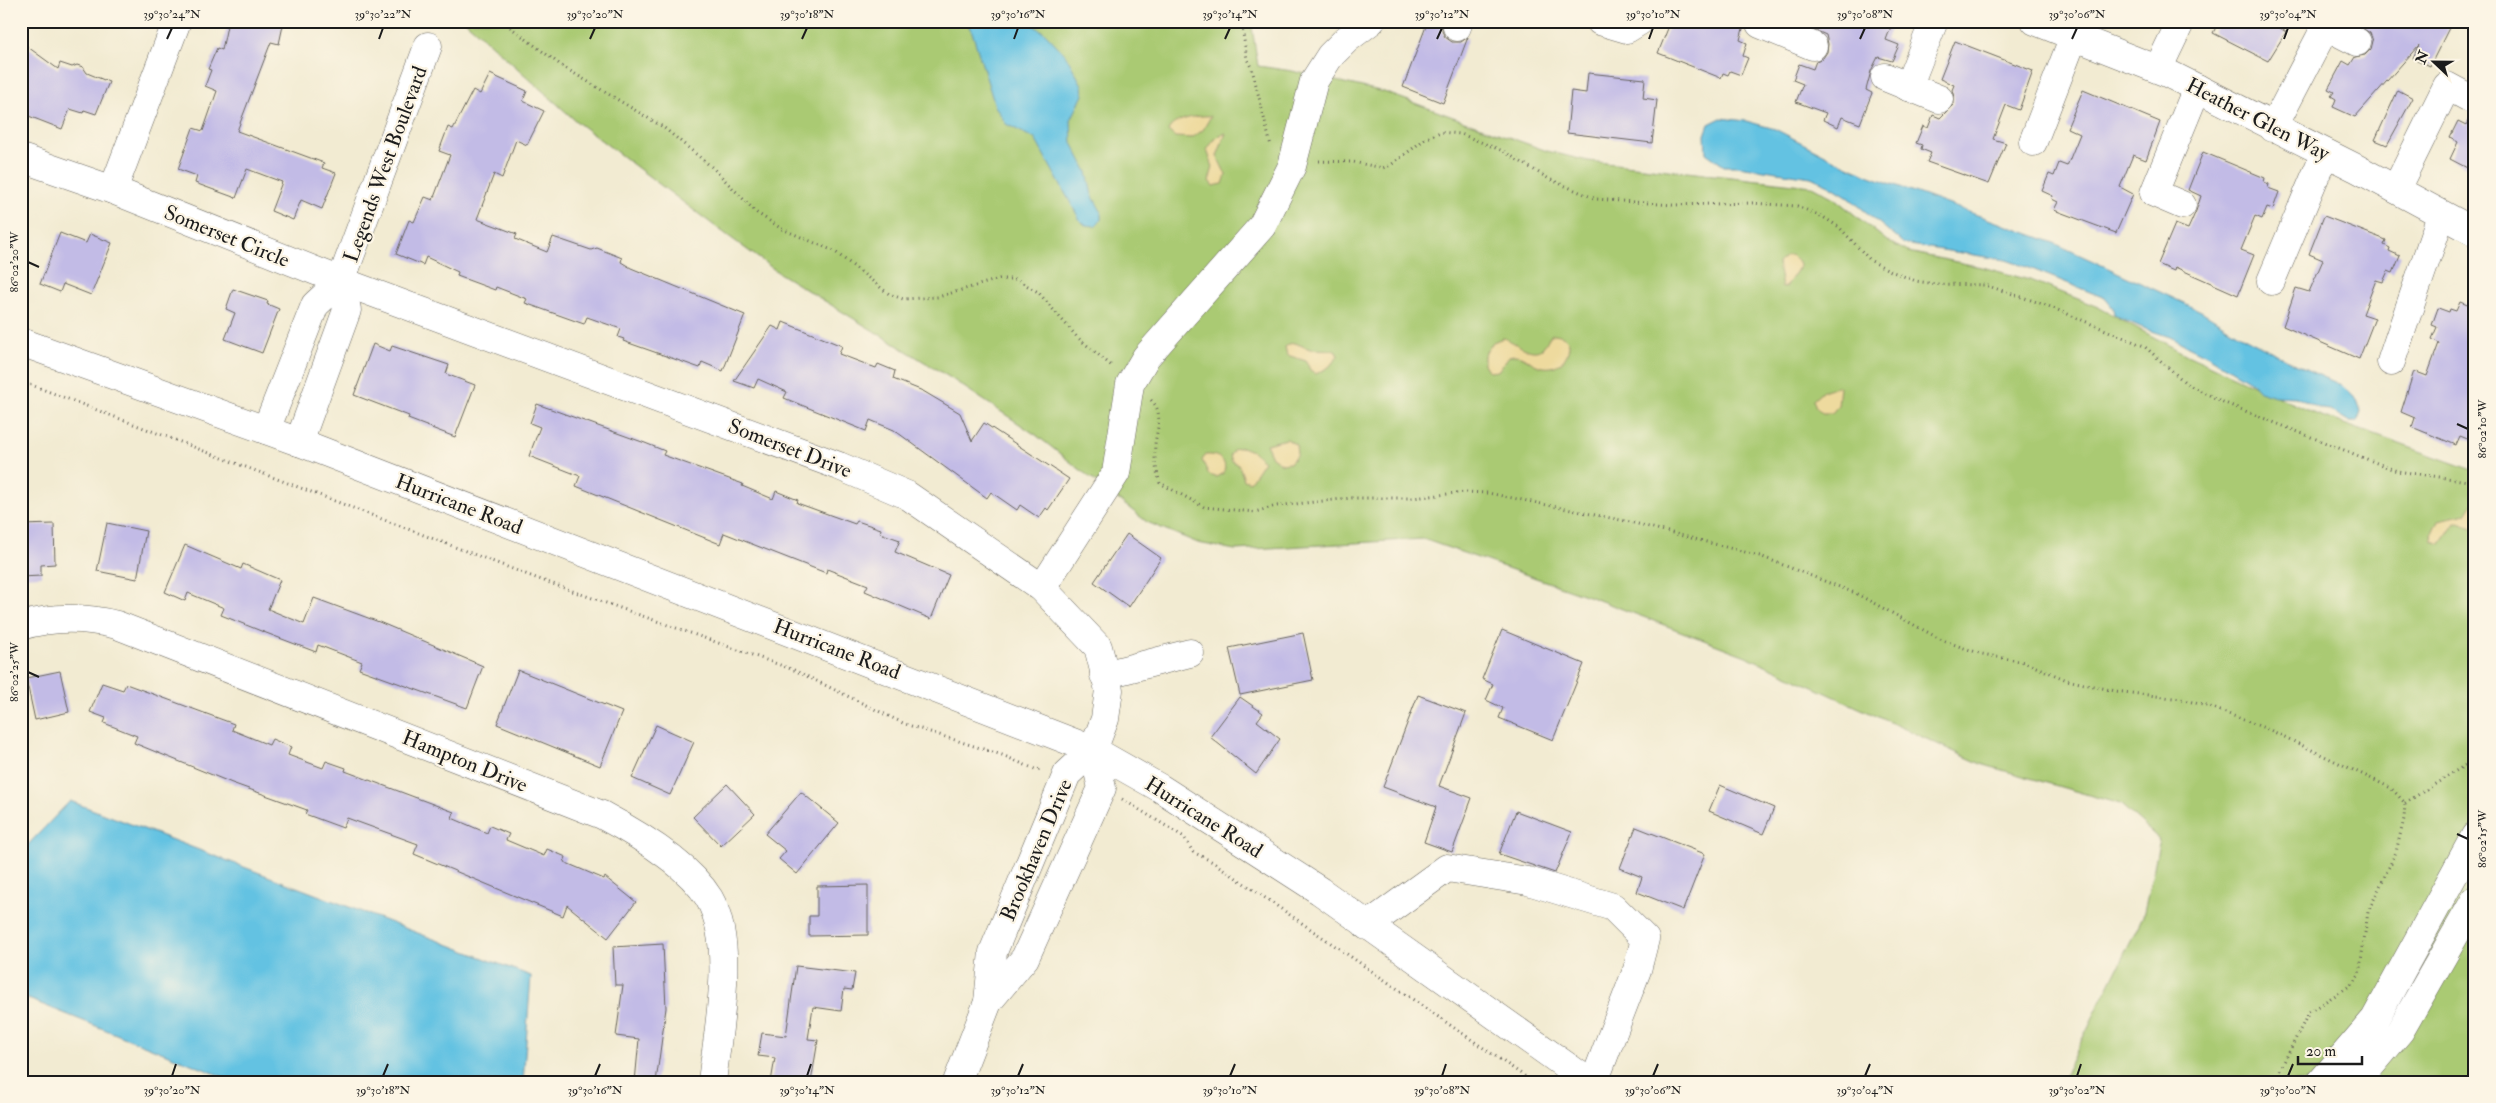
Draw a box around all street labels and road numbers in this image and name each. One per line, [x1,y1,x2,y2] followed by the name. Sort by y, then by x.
[337,62,434,266] street label: Legends West Boulevard
[2182,72,2335,168] street label: Heather Glen Way
[160,199,294,274] street label: Somerset Circle
[724,413,855,484] street label: Somerset Drive
[391,468,527,541] street label: Hurricane Road
[769,613,905,686] street label: Hurricane Road
[398,724,532,799] street label: Hampton Drive
[1140,770,1268,865] street label: Hurricane Road
[994,775,1079,925] street label: Brookhaven Drive

